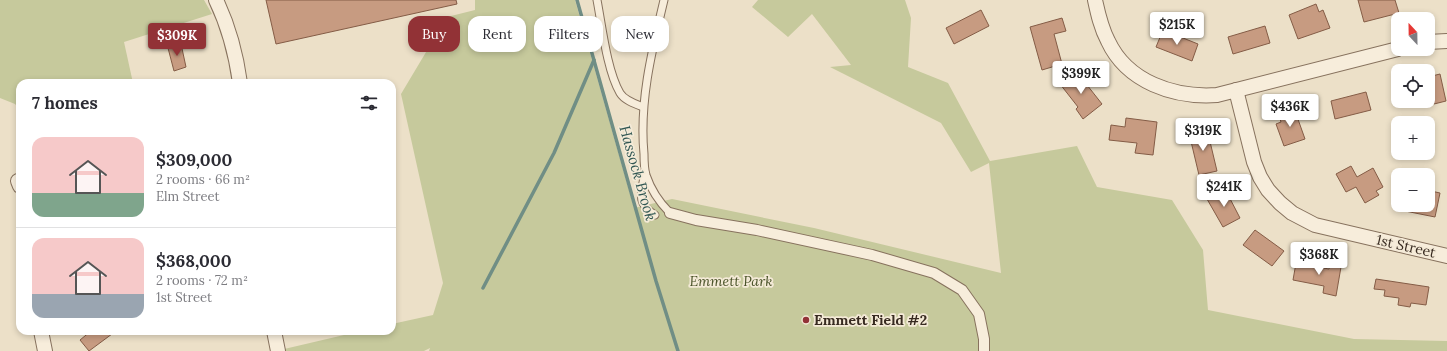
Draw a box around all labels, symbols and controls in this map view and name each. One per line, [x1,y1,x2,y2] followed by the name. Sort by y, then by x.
[1149,12,1205,46] pin: $215K
[1391,12,1435,56] north arrow
[1391,12,1435,212] map controls
[408,16,460,52] chip: Buy
[468,16,526,52] chip: Rent
[534,16,603,52] chip: Filters
[611,16,669,52] chip: New
[1159,16,1195,33] text: $215K
[149,23,205,57] pin: $309K
[157,27,197,44] text: $309K
[1053,61,1109,95] pin: $399K
[1391,64,1435,108] button: locate
[1061,65,1101,82] text: $399K
[32,92,98,114] text: 7 homes
[358,92,380,114] icon: filters
[1262,94,1318,128] pin: $436K
[1271,98,1309,115] text: $436K
[1391,116,1435,160] button: +
[1175,118,1231,152] pin: $319K
[1185,122,1221,139] text: $319K
[615,123,661,223] water label: Hassock Brook
[156,149,232,171] text: $309,000
[64,153,112,201] icon: home
[1391,168,1435,212] button: −
[156,171,250,188] text: 2 rooms · 66 m²
[1196,174,1252,208] pin: $241K
[1206,178,1242,195] text: $241K
[156,188,220,205] text: Elm Street
[1375,230,1438,262] street label: 1st Street
[1291,242,1347,276] pin: $368K
[1299,246,1339,263] text: $368K
[156,250,231,272] text: $368,000
[64,254,112,302] icon: home
[156,272,248,289] text: 2 rooms · 72 m²
[689,272,773,290] park label: Emmett Park
[156,289,212,306] text: 1st Street
[814,311,927,329] place label: Emmett Field #2
[801,315,811,325] marker: Emmett Field #2

